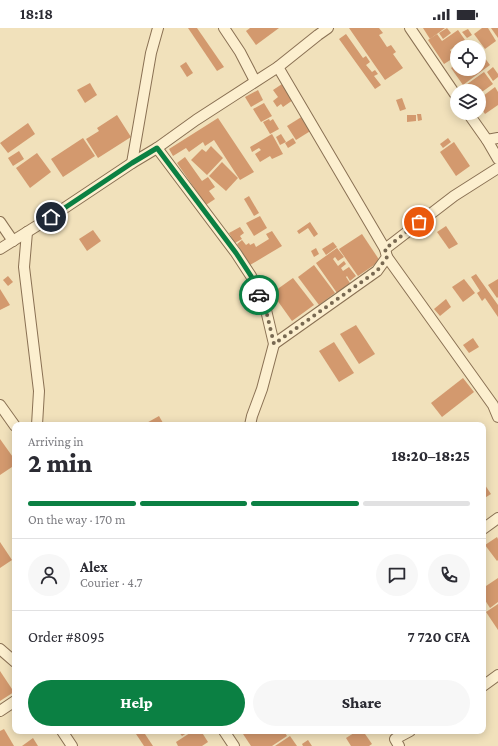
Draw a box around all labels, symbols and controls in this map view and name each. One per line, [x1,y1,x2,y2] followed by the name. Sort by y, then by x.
[20,6,53,22] text: 18:18
[450,40,486,120] map controls
[450,40,486,76] button: locate
[450,84,486,120] button: layers
[34,200,68,234] pin
[402,205,436,239] pin
[40,206,62,228] icon: home
[408,211,430,233] icon: bag
[239,275,279,315] courier
[248,284,270,306] icon: car
[28,434,84,449] text: Arriving in
[392,448,470,464] text: 18:20–18:25
[28,449,92,478] text: 2 min
[28,512,125,527] text: On the way · 170 m
[28,554,70,596] button: person
[376,554,418,596] button: chat
[428,554,470,596] button: phone
[80,559,108,575] text: Alex
[80,575,143,590] text: Courier · 4.7
[28,629,105,645] text: Order #8095
[407,629,470,645] text: 7 720 CFA
[28,680,245,726] button: Help
[253,680,470,726] button: Share

